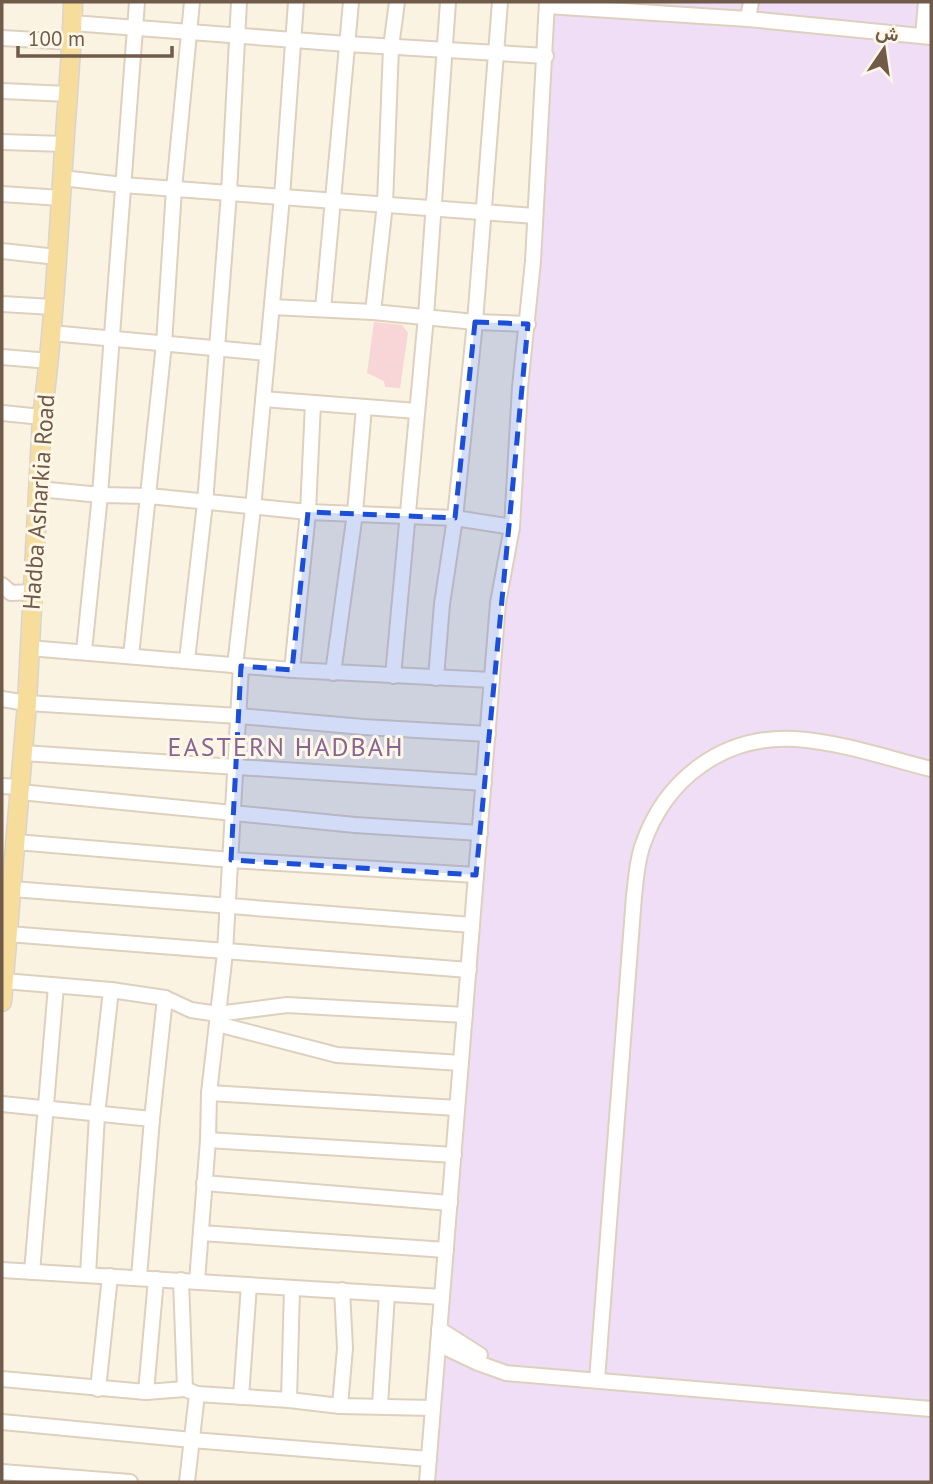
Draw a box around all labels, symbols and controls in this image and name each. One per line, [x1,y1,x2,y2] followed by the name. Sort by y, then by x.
[18,14,172,58] scale bar
[849,14,919,84] north arrow
[874,18,902,47] text: ش
[28,25,85,52] text: 100 m
[16,393,61,611] street label: Hadba Asharkia Road
[168,730,404,763] district label: EASTERN HADBAH

